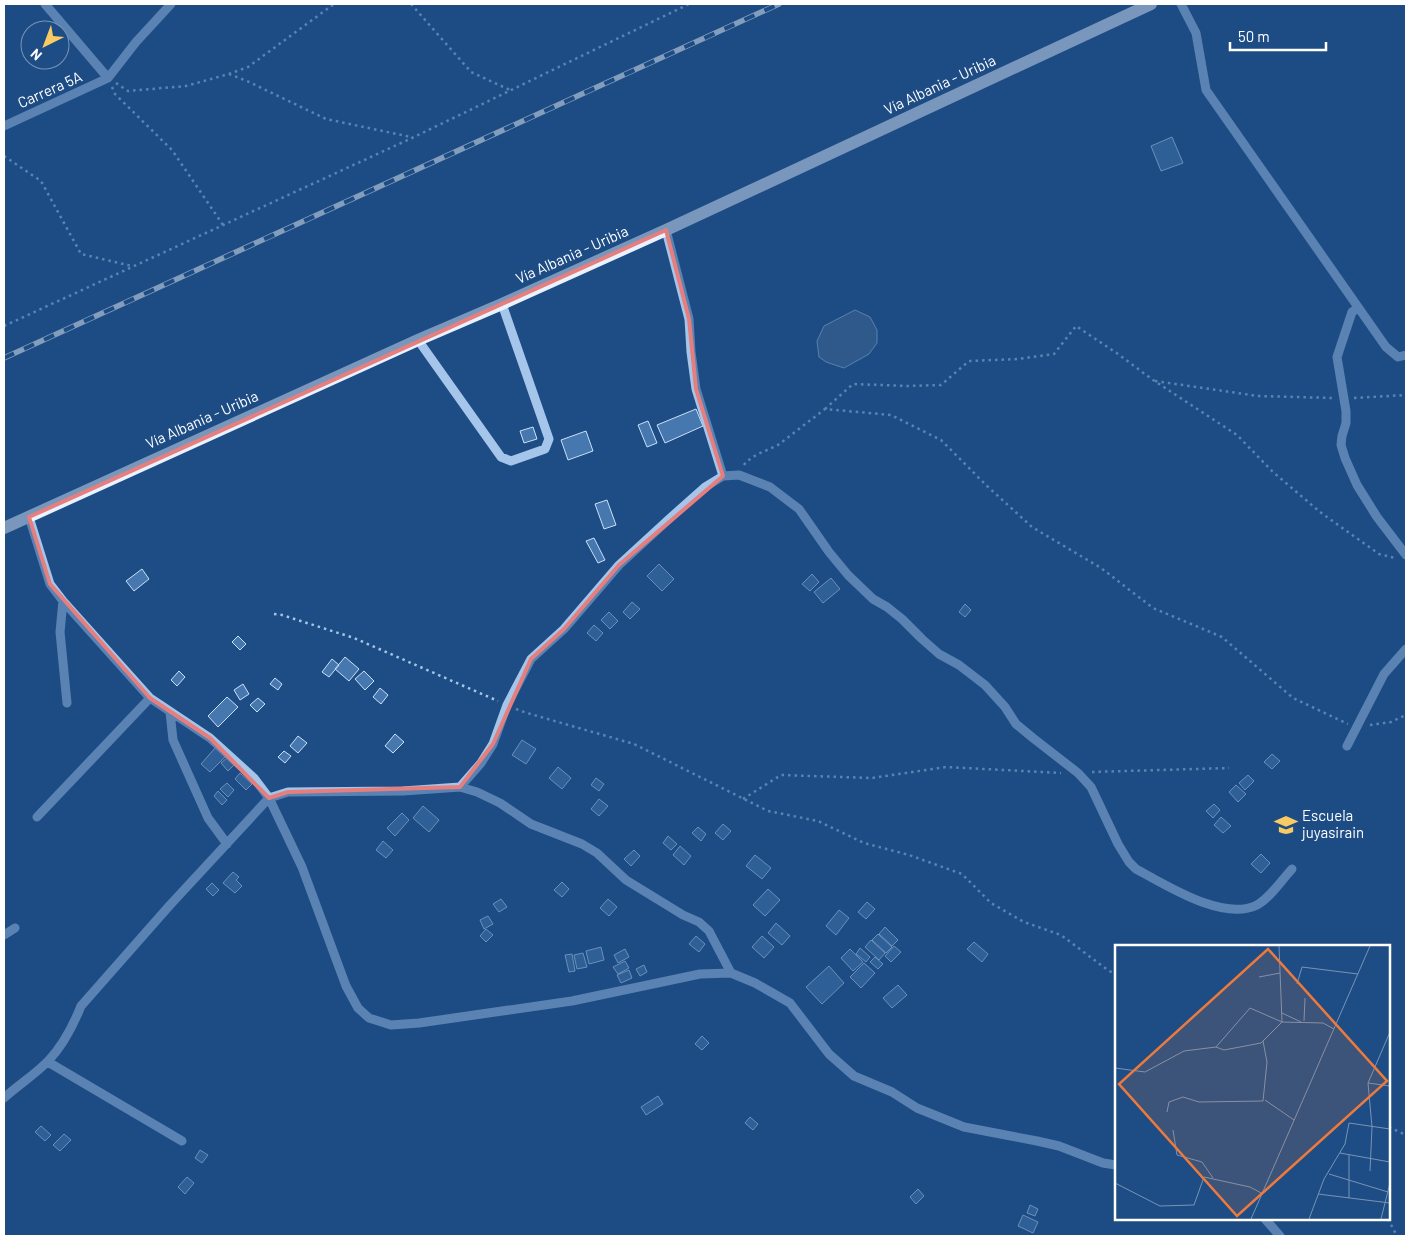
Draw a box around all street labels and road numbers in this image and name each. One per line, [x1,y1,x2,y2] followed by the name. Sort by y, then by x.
[881,50,998,118] street label: Vía Albania - Uribia
[15,67,85,111] street label: Carrera 5A
[513,221,631,287] street label: Vía Albania - Uribia
[143,386,261,452] street label: Vía Albania - Uribia

